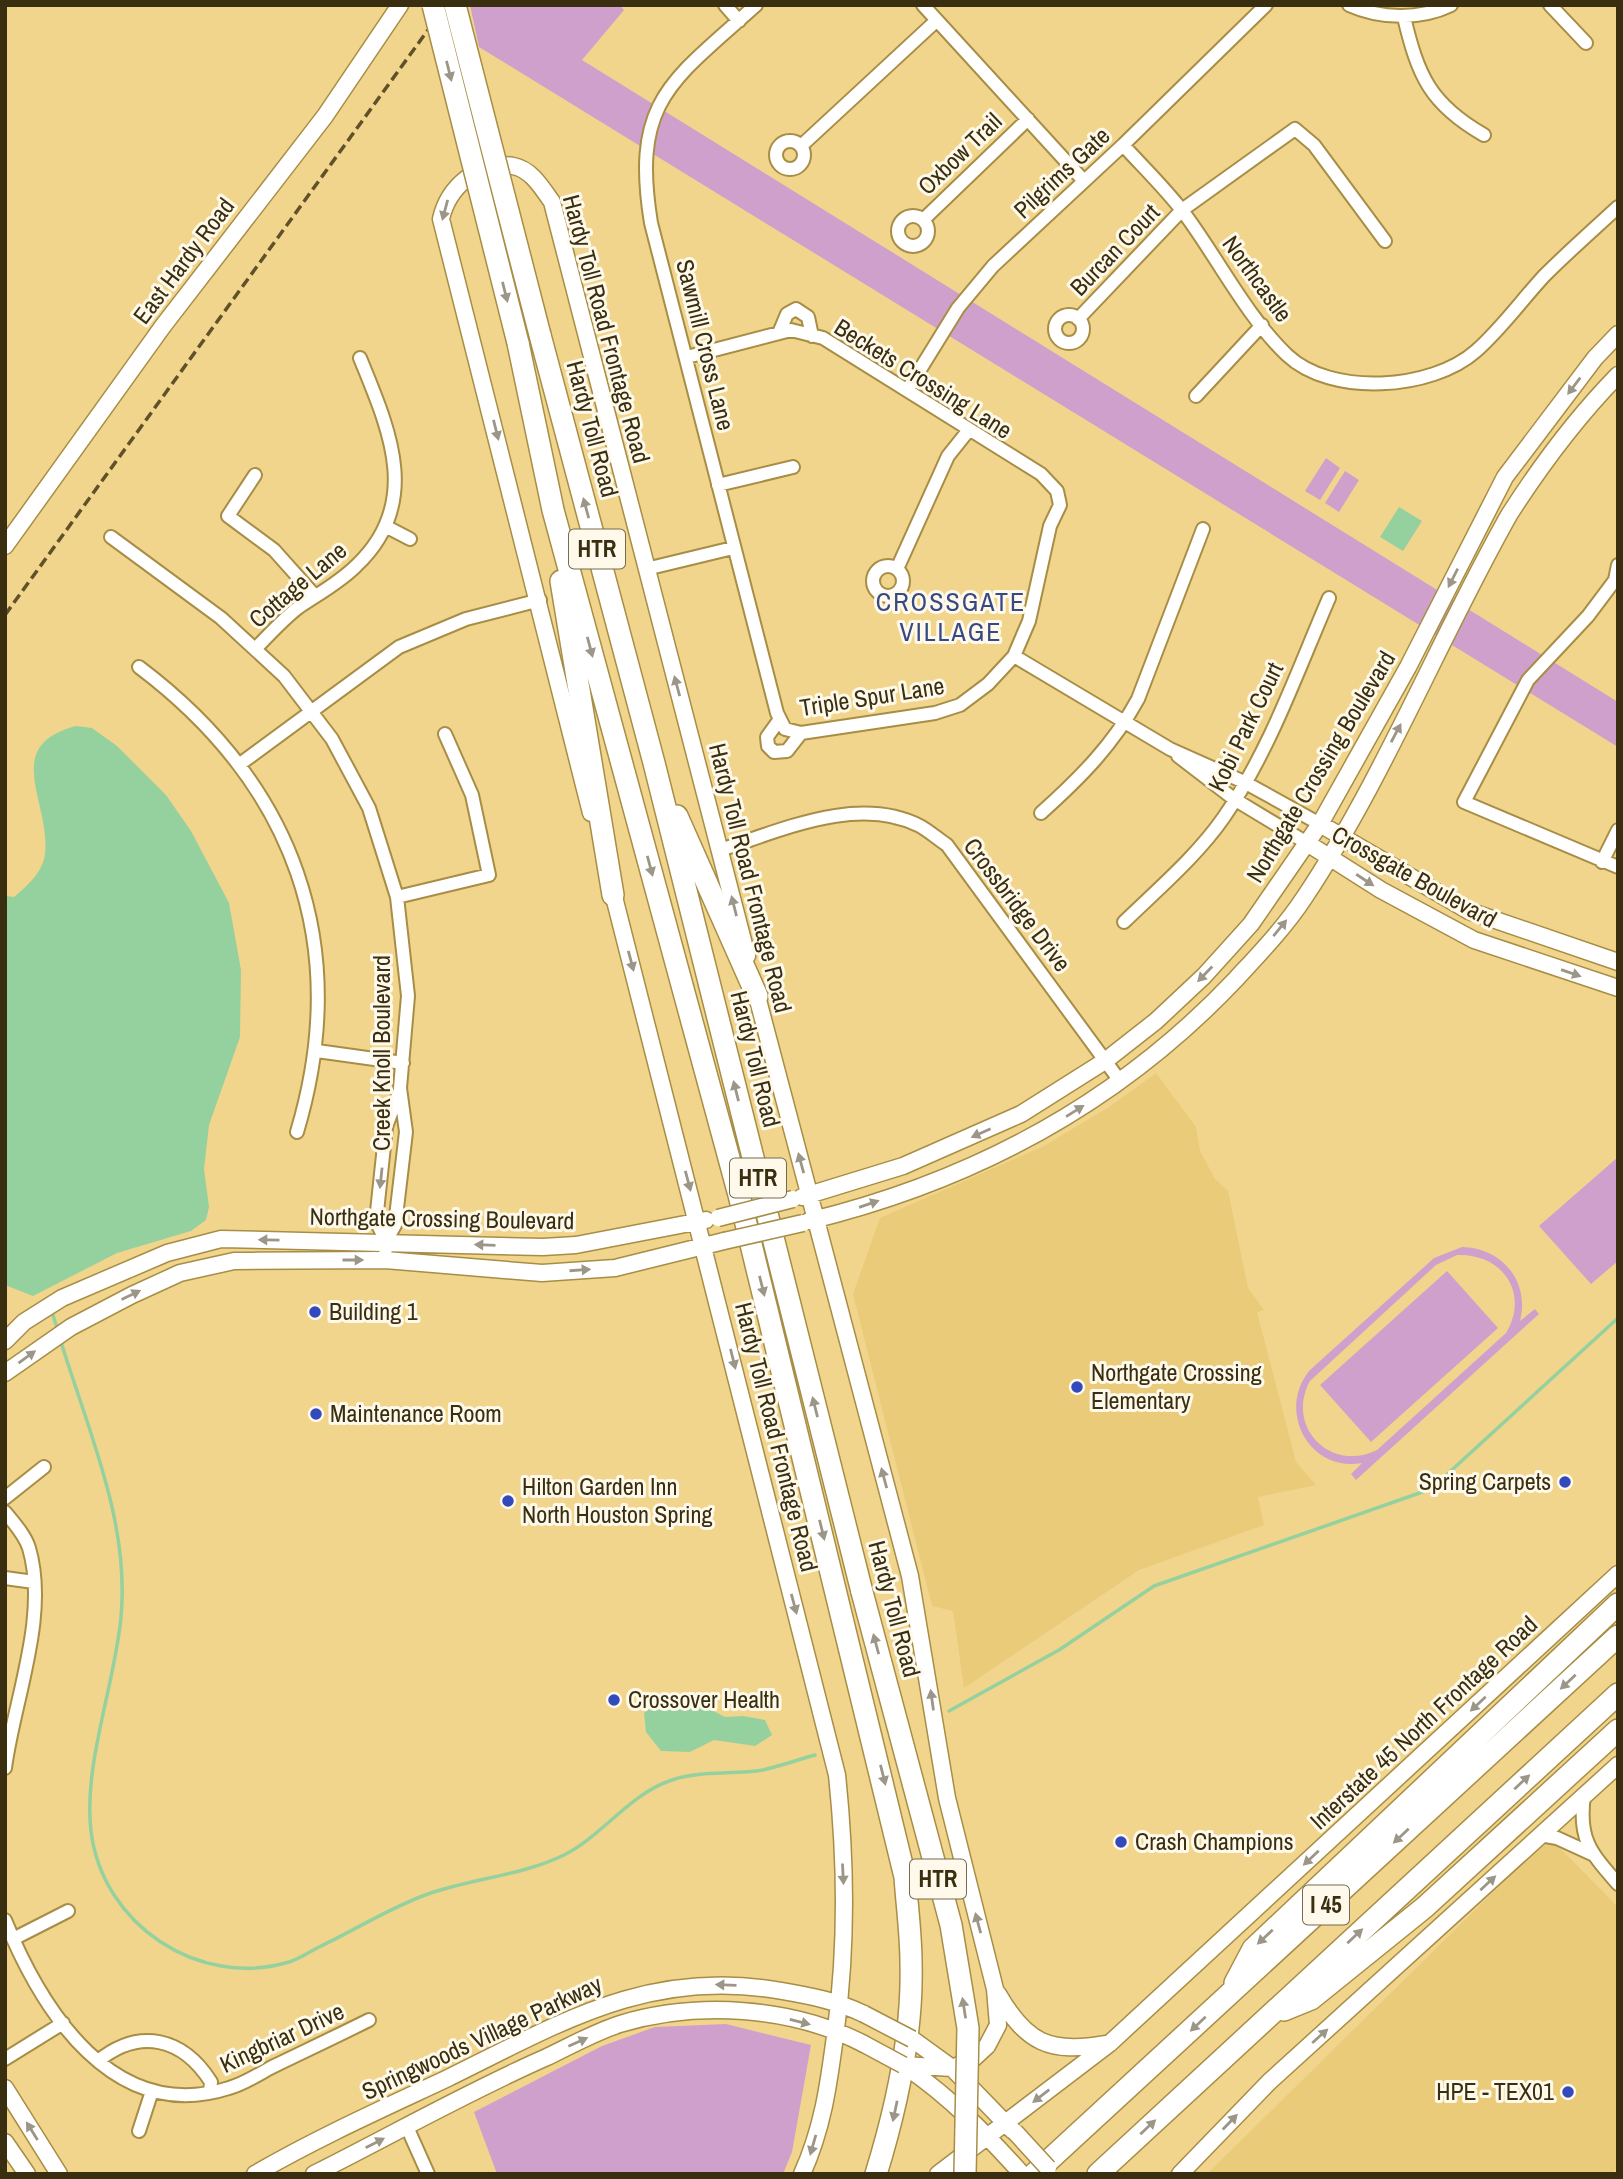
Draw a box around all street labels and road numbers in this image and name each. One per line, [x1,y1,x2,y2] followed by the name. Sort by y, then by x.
[910,105,1008,201] street label: Oxbow Trail
[1006,120,1116,225] street label: Pilgrims Gate
[125,191,241,330] street label: East Hardy Road
[556,192,656,466] street label: Hardy Toll Road Frontage Road
[1062,196,1166,302] street label: Burcan Court
[1216,229,1300,328] street label: Northcastle
[669,256,743,434] street label: Sawmill Cross Lane
[829,311,1018,446] street label: Beckets Crossing Lane
[560,358,624,500] street label: Hardy Toll Road
[569,530,625,568] road number: HTR
[242,534,353,634] street label: Cottage Lane
[1238,645,1402,888] street label: Northgate Crossing Boulevard
[1200,656,1290,796] street label: Kobi Park Court
[797,669,946,723] street label: Triple Spur Lane
[702,740,800,1016] street label: Hardy Toll Road Frontage Road
[1326,818,1503,935] street label: Crossgate Boulevard
[957,831,1079,978] street label: Crossbridge Drive
[365,955,397,1151] street label: Creek Knoll Boulevard
[724,987,788,1130] street label: Hardy Toll Road
[730,1158,786,1198] road number: HTR
[309,1200,575,1236] street label: Northgate Crossing Boulevard
[728,1299,826,1575] street label: Hardy Toll Road Frontage Road
[861,1537,928,1680] street label: Hardy Toll Road
[1303,1608,1544,1836] street label: Interstate 45 North Frontage Road
[910,1860,966,1898] road number: HTR
[1303,1886,1349,1924] road number: I 45
[356,1967,607,2107] street label: Springwoods Village Parkway
[214,1994,349,2080] street label: Kingbriar Drive

